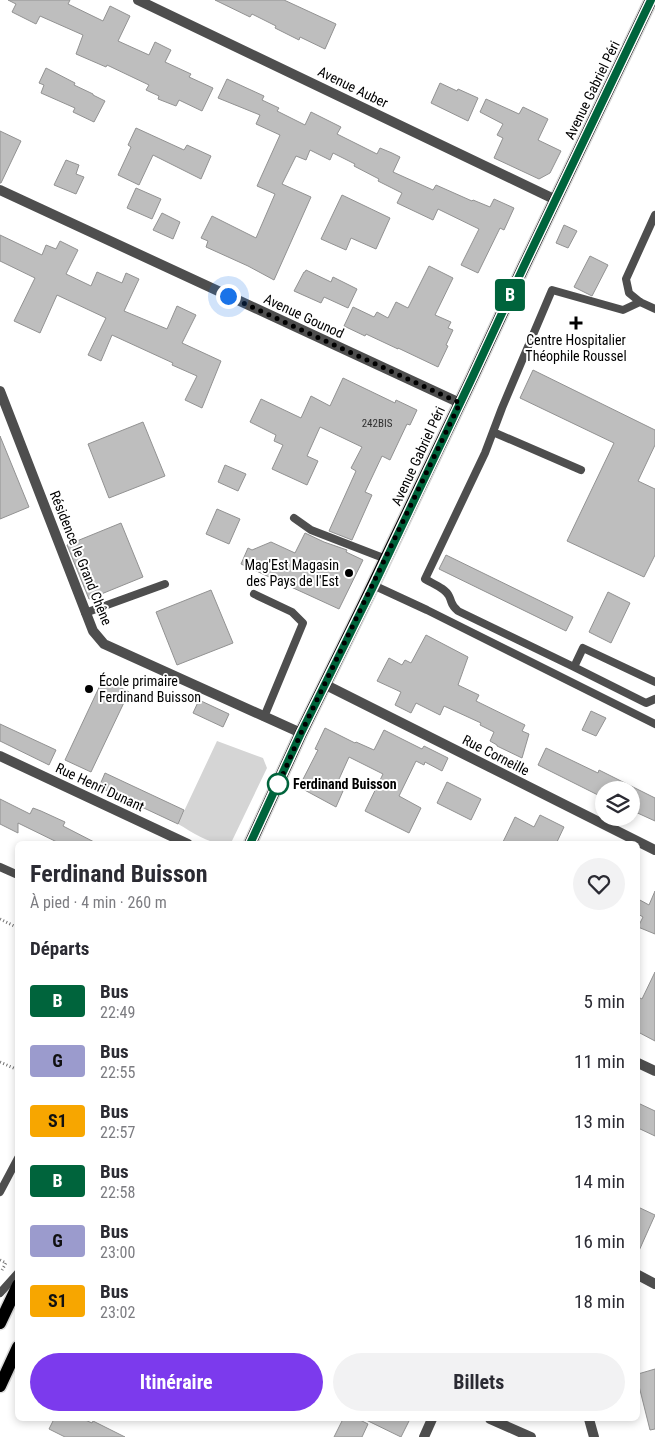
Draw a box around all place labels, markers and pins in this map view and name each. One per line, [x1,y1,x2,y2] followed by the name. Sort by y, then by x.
[569,316,583,330] marker: Centre Hospitalier Théophile Roussel
[525,332,627,364] place label: Centre Hospitalier Théophile Roussel
[244,557,339,589] place label: Mag'Est Magasin des Pays de l'Est
[343,567,355,579] marker: Mag'Est Magasin des Pays de l'Est
[99,672,201,705] place label: École primaire Ferdinand Buisson
[83,683,95,695] marker: École primaire Ferdinand Buisson
[267,773,289,795] marker: Ferdinand Buisson
[293,776,397,792] place label: Ferdinand Buisson

